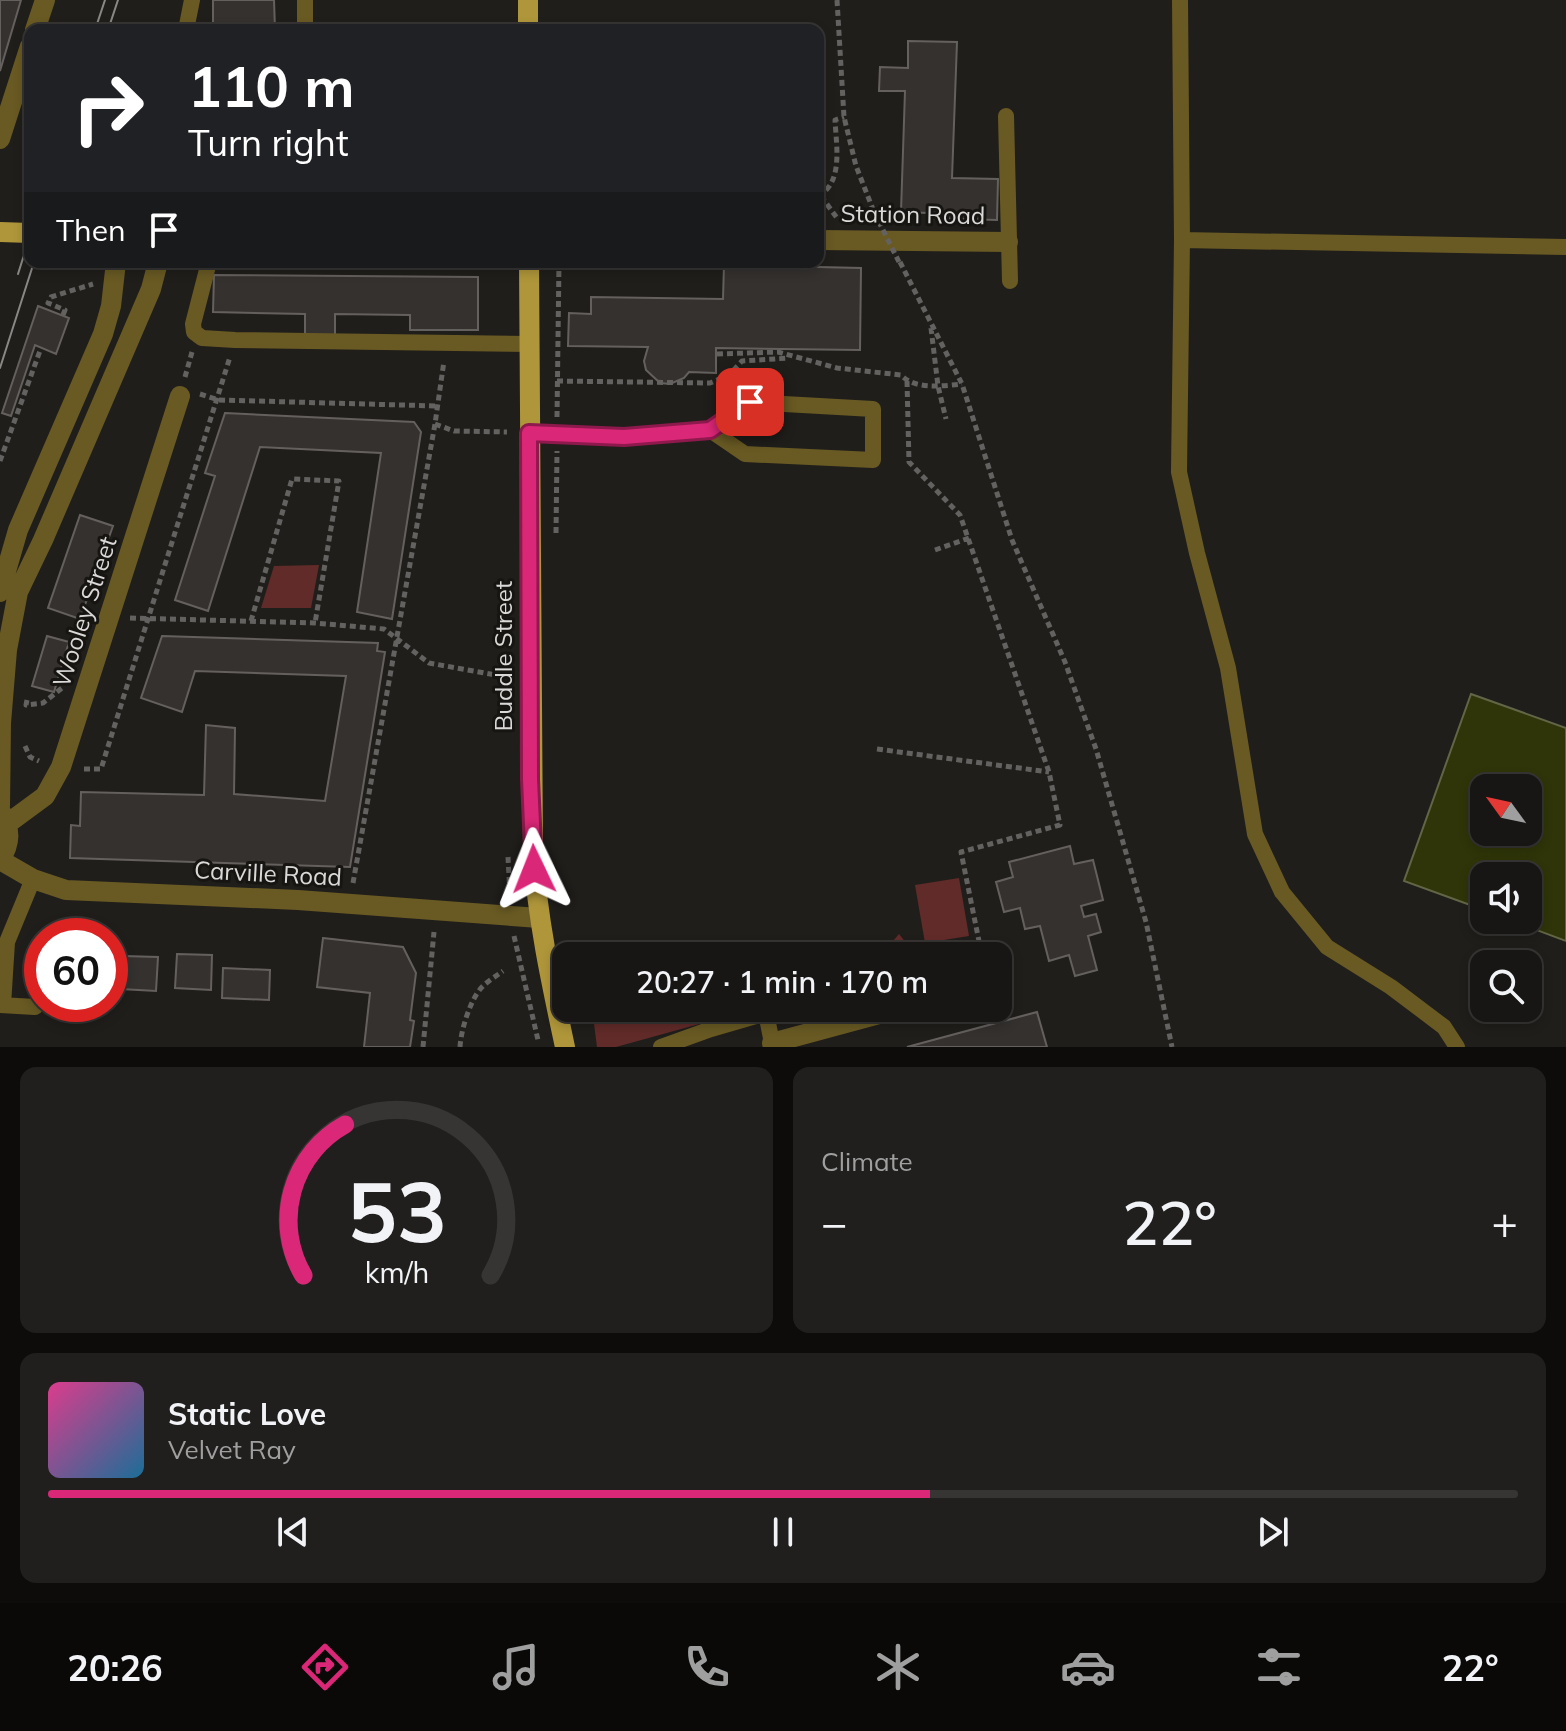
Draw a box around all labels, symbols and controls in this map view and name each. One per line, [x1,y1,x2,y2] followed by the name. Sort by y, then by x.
[188,51,355,121] text: 110 m
[56,56,160,160] icon: right
[188,120,349,165] text: Turn right
[840,198,986,230] street label: Station Road
[142,208,186,252] icon: arrive
[56,211,126,249] text: Then
[716,368,784,436] pin
[728,380,772,424] icon: arrive
[46,533,123,691] street label: Wooley Street
[488,581,518,731] street label: Buddle Street
[1470,774,1542,846] north arrow
[1470,774,1542,1022] map controls
[492,827,576,911] position arrow
[193,854,343,892] street label: Carville Road
[1470,862,1542,934] button: sound
[24,918,128,1022] speed limit sign: 60
[1470,950,1542,1022] button: search
[636,963,928,1001] text: 20:27 · 1 min · 170 m
[821,1145,913,1178] text: Climate
[347,1158,446,1263] text: 53
[1122,1185,1217,1260] text: 22°
[821,1195,847,1250] text: −
[1492,1195,1518,1250] text: +
[364,1254,429,1290] text: km/h
[168,1395,326,1433] text: Static Love
[168,1433,296,1466] text: Velvet Ray
[271,1510,315,1554] icon: previous
[761,1510,805,1554] icon: pause
[1251,1510,1295,1554] icon: next
[297,1639,353,1695] icon: directions
[488,1639,544,1695] icon: music
[679,1639,735,1695] icon: phone
[870,1639,926,1695] icon: climate
[1060,1639,1116,1695] icon: car
[1251,1639,1307,1695] icon: filters
[67,1645,163,1690] text: 20:26
[1442,1645,1499,1690] text: 22°

